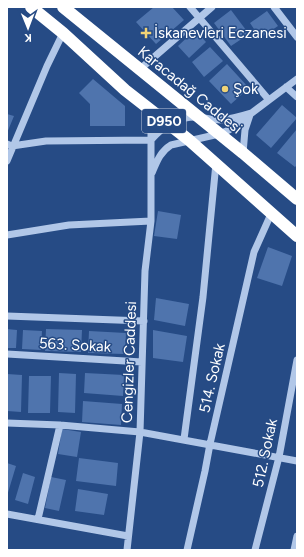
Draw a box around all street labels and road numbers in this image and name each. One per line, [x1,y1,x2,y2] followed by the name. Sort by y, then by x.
[134,42,246,138] street label: Karacadağ Caddesi
[142,109,186,133] road number: D950
[118,301,140,423] street label: Cengizler Caddesi
[39,334,112,356] street label: 563. Sokak
[195,341,229,415] street label: 514. Sokak
[249,416,281,489] street label: 512. Sokak

